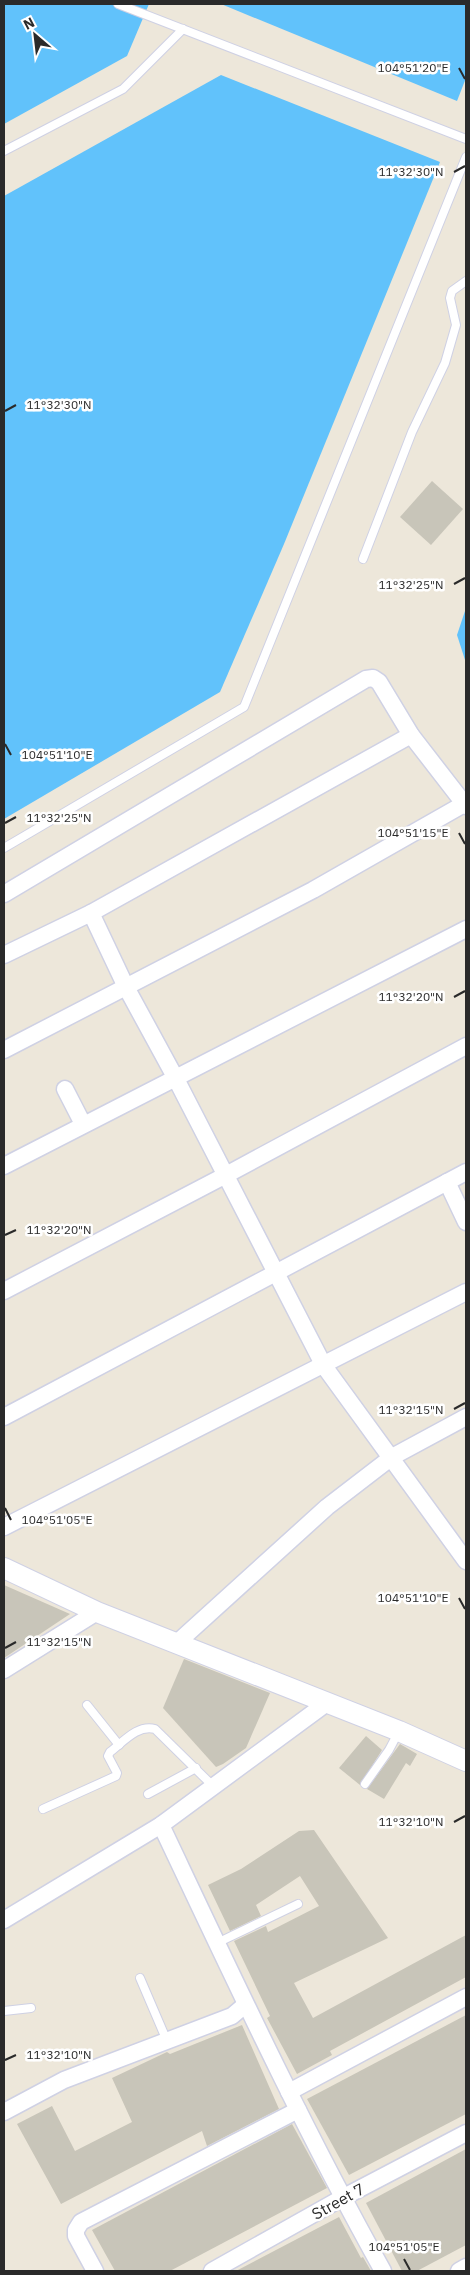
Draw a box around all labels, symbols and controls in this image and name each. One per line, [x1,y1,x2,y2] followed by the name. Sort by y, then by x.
[10,10,60,60] north arrow
[20,13,38,34] text: N
[378,60,448,75] text: 104°51'20"E
[378,164,444,179] text: 11°32'30"N
[26,397,92,412] text: 11°32'30"N
[378,577,444,592] text: 11°32'25"N
[22,747,92,762] text: 104°51'10"E
[26,810,92,825] text: 11°32'25"N
[378,825,448,840] text: 104°51'15"E
[378,989,444,1004] text: 11°32'20"N
[26,1222,92,1237] text: 11°32'20"N
[378,1402,444,1417] text: 11°32'15"N
[22,1512,92,1527] text: 104°51'05"E
[378,1590,448,1605] text: 104°51'10"E
[26,1634,92,1649] text: 11°32'15"N
[378,1814,444,1829] text: 11°32'10"N
[26,2047,92,2062] text: 11°32'10"N
[308,2178,368,2224] street label: Street 7
[369,2239,439,2254] text: 104°51'05"E

